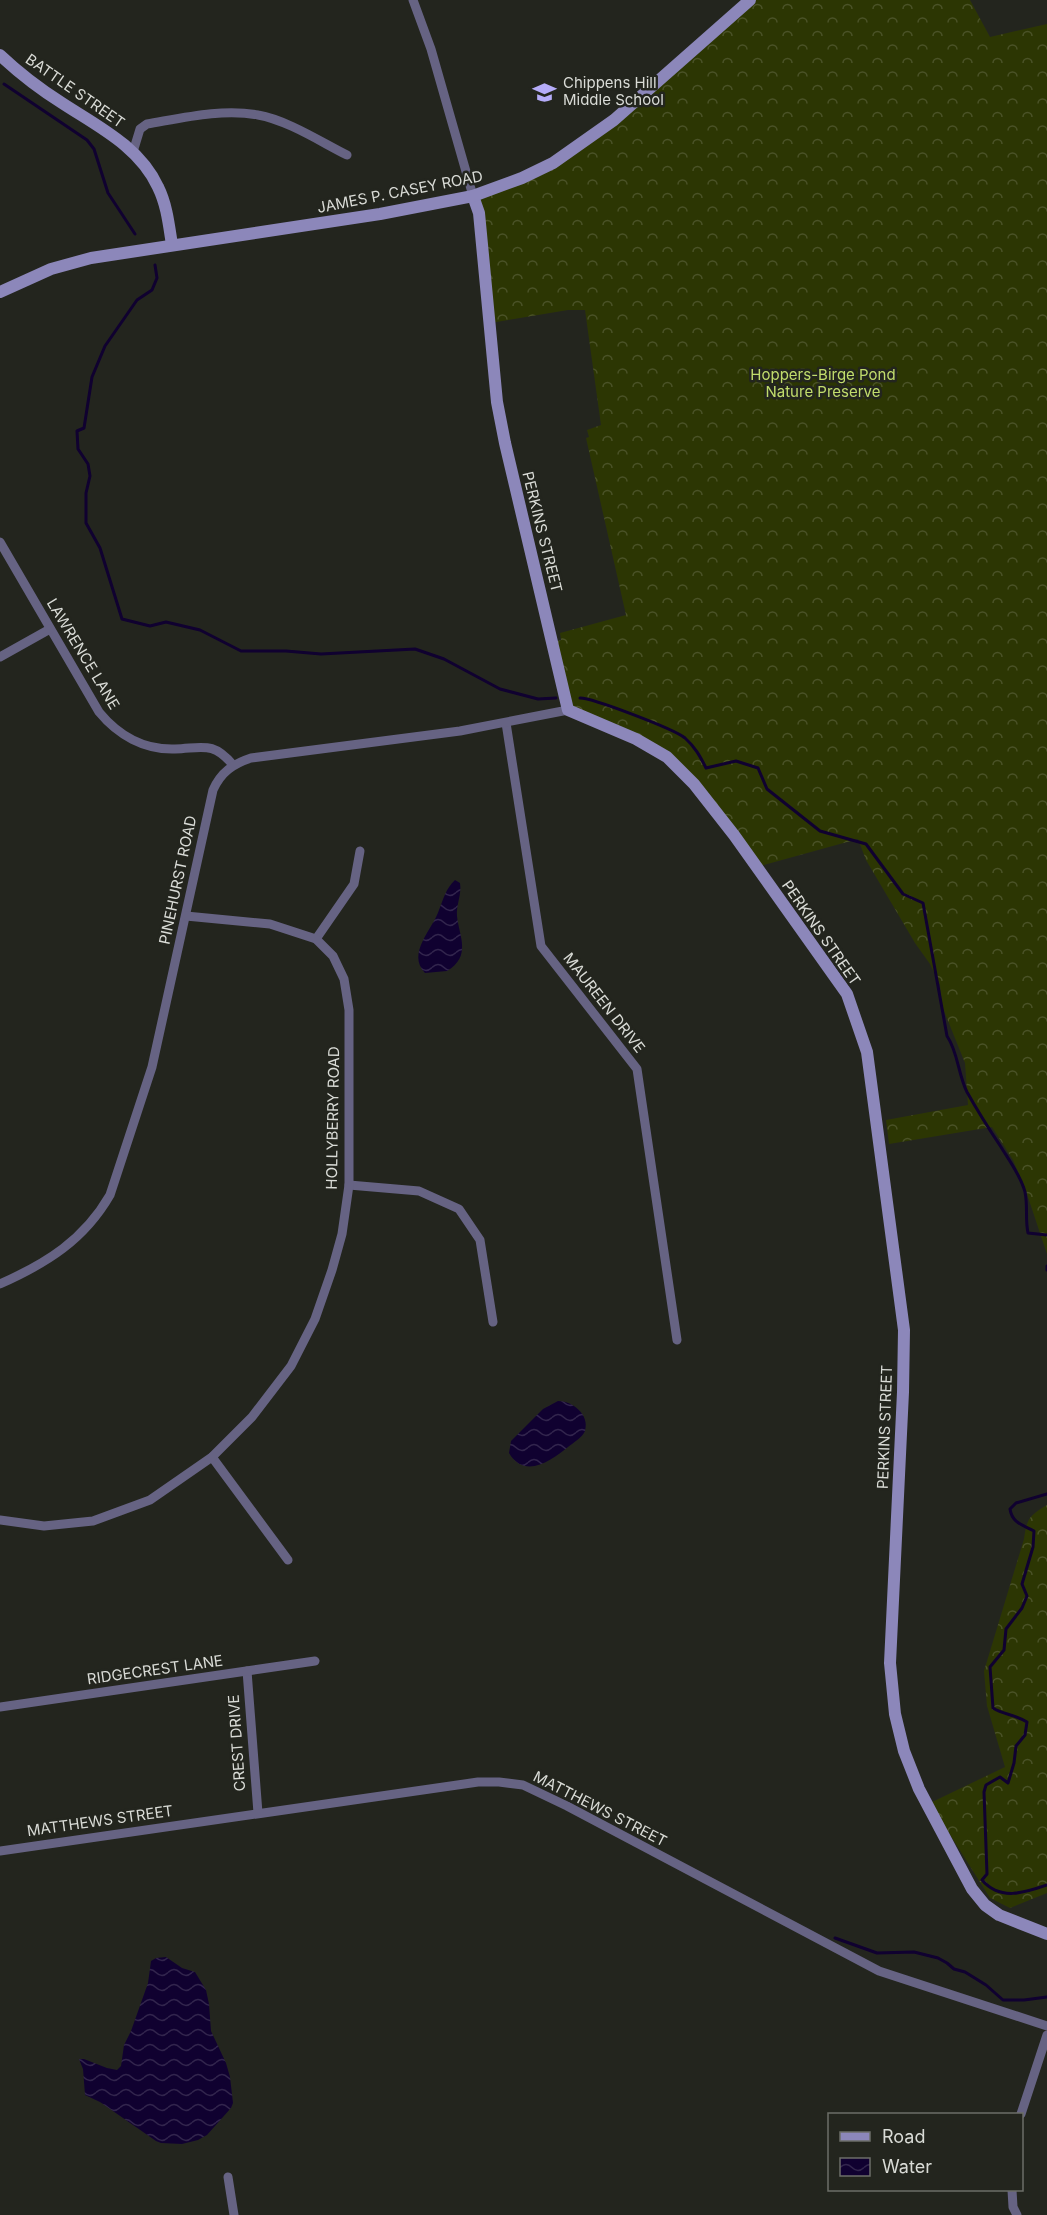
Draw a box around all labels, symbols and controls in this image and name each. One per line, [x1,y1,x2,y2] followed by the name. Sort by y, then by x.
[22,49,129,132] street label: BATTLE STREET
[563,73,664,109] place label: Chippens Hill Middle School
[532,79,558,105] school or university icon: Chippens Hill Middle School
[315,166,484,217] street label: JAMES P. CASEY ROAD
[750,365,896,401] park label: Hoppers-Birge Pond Nature Preserve
[518,469,567,594] street label: PERKINS STREET
[43,595,124,713] street label: LAWRENCE LANE
[155,814,200,946] street label: PINEHURST ROAD
[778,876,865,989] street label: PERKINS STREET
[559,949,649,1057] street label: MAUREEN DRIVE
[322,1046,343,1190] street label: HOLLYBERRY ROAD
[873,1365,896,1489] street label: PERKINS STREET
[86,1651,224,1688] street label: RIDGECREST LANE
[224,1694,249,1792] street label: CREST DRIVE
[530,1767,670,1850] street label: MATTHEWS STREET
[26,1801,174,1840] street label: MATTHEWS STREET
[828,2113,1023,2191] legend
[882,2126,925,2147] text: Road
[882,2156,932,2177] text: Water

